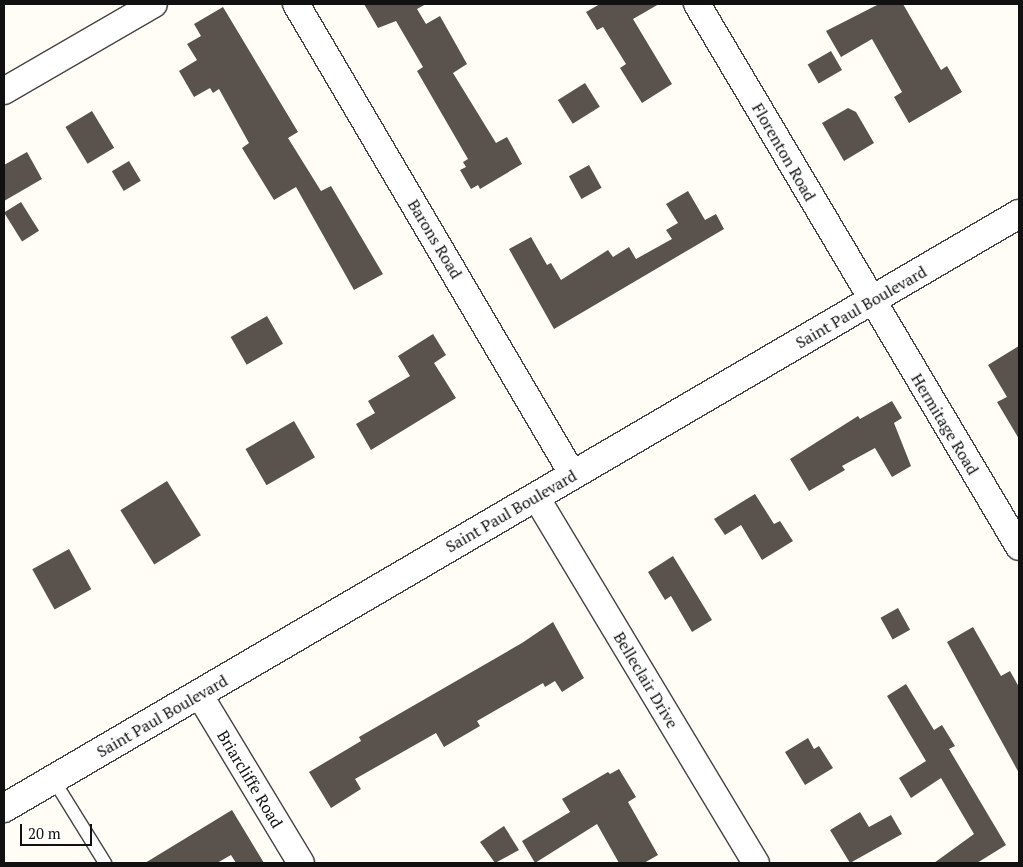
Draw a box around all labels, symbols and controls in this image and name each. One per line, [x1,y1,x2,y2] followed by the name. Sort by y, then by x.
[748,100,820,204] street label: Florenton Road
[404,196,466,282] street label: Barons Road
[792,262,930,352] street label: Saint Paul Boulevard
[907,370,983,478] street label: Hermitage Road
[442,466,580,556] street label: Saint Paul Boulevard
[610,628,682,732] street label: Belleclair Drive
[93,671,231,761] street label: Saint Paul Boulevard
[213,727,287,831] street label: Briarcliffe Road
[22,814,95,846] scale bar
[28,823,61,843] text: 20 m

